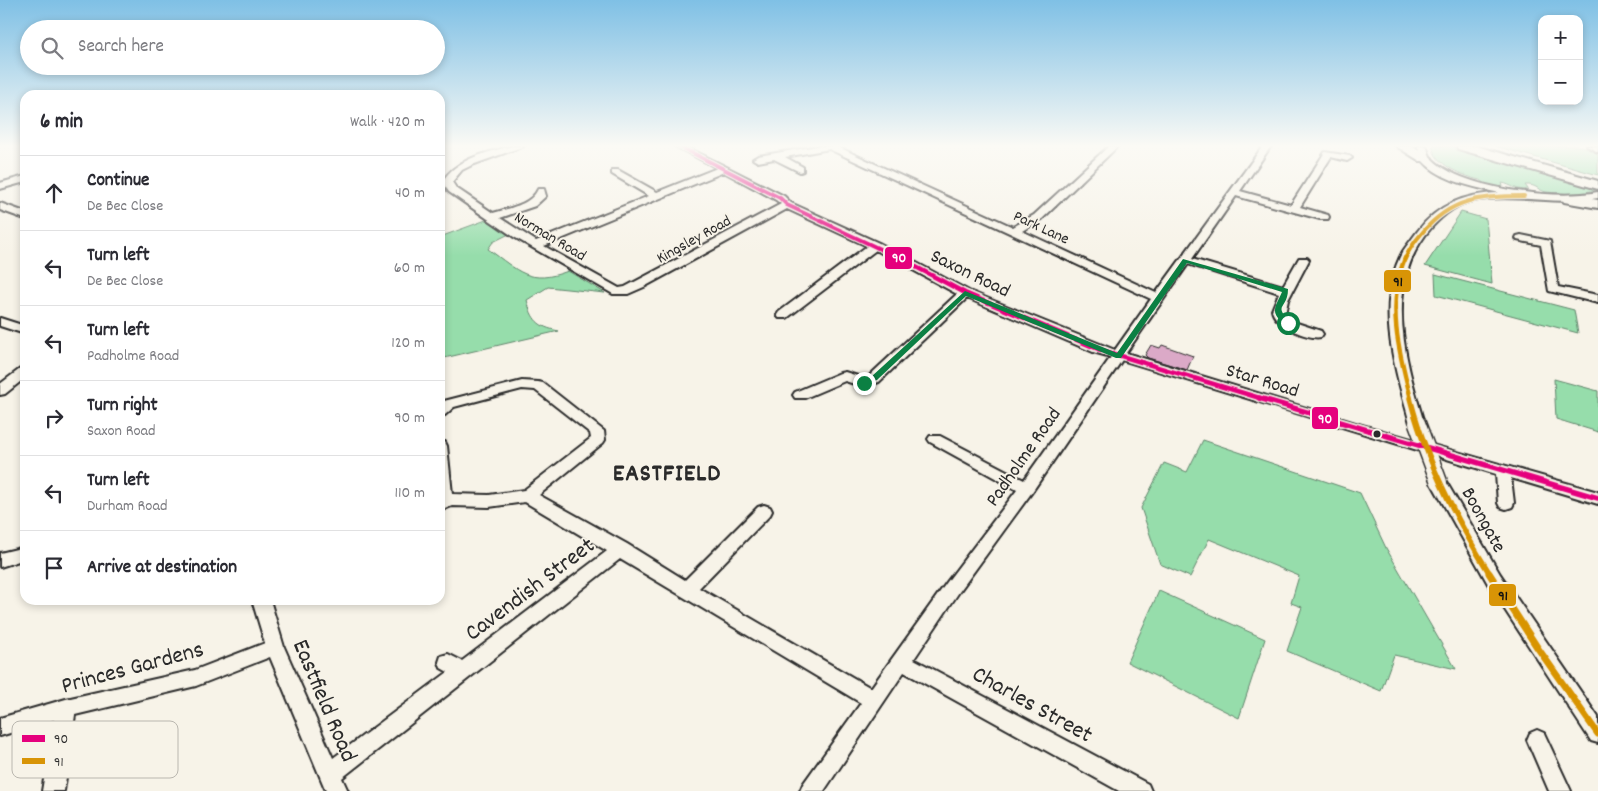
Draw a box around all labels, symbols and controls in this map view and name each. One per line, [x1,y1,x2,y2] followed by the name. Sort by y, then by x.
[1538,15,1583,105] map controls
[1538,15,1583,60] button: +
[20,20,445,75] search box
[38,34,66,62] icon: search
[78,34,164,61] text: Search here
[1538,60,1583,105] button: −
[40,108,83,138] text: 6 min
[350,111,425,134] text: Walk · 420 m
[87,168,149,195] text: Continue
[40,179,68,207] icon: ahead
[395,182,425,205] text: 40 m
[87,195,163,218] text: De Bec Close
[1009,205,1073,251] street label: Park Lane
[509,207,590,268] street label: Norman Road
[653,210,736,270] street label: Kingsley Road
[87,243,150,270] text: Turn left
[925,243,1014,306] street label: Saxon Road
[884,246,913,270] line badge: 90
[892,249,906,269] text: 90
[40,254,68,282] icon: left
[394,257,425,280] text: 60 m
[1383,269,1412,293] line badge: 91
[87,270,163,293] text: De Bec Close
[1393,273,1403,293] text: 91
[1277,312,1300,335] route start
[87,318,150,345] text: Turn left
[40,329,68,357] icon: left
[391,332,425,355] text: 120 m
[87,345,179,368] text: Padholme Road
[1222,358,1302,406] street label: Star Road
[853,372,876,395] route end
[87,393,158,420] text: Turn right
[980,403,1069,513] street label: Padholme Road
[40,404,68,432] icon: right
[1311,406,1339,430] line badge: 90
[394,407,425,430] text: 90 m
[1318,410,1332,430] text: 90
[87,420,156,443] text: Saxon Road
[1372,429,1382,439] unlabelled marker
[613,457,721,493] district label: EASTFIELD
[87,468,150,495] text: Turn left
[40,479,68,507] icon: left
[395,482,425,505] text: 110 m
[1453,483,1512,558] street label: Boongate
[87,495,168,518] text: Durham Road
[459,530,603,651] street label: Cavendish Street
[40,554,68,582] icon: arrive
[87,555,237,582] text: Arrive at destination
[1488,583,1517,607] line badge: 91
[1498,587,1508,607] text: 91
[58,634,208,704] street label: Princes Gardens
[282,635,364,768] street label: Eastfield Road
[965,658,1098,753] street label: Charles Street
[12,721,178,778] legend
[54,730,68,750] text: 90
[54,753,63,773] text: 91

